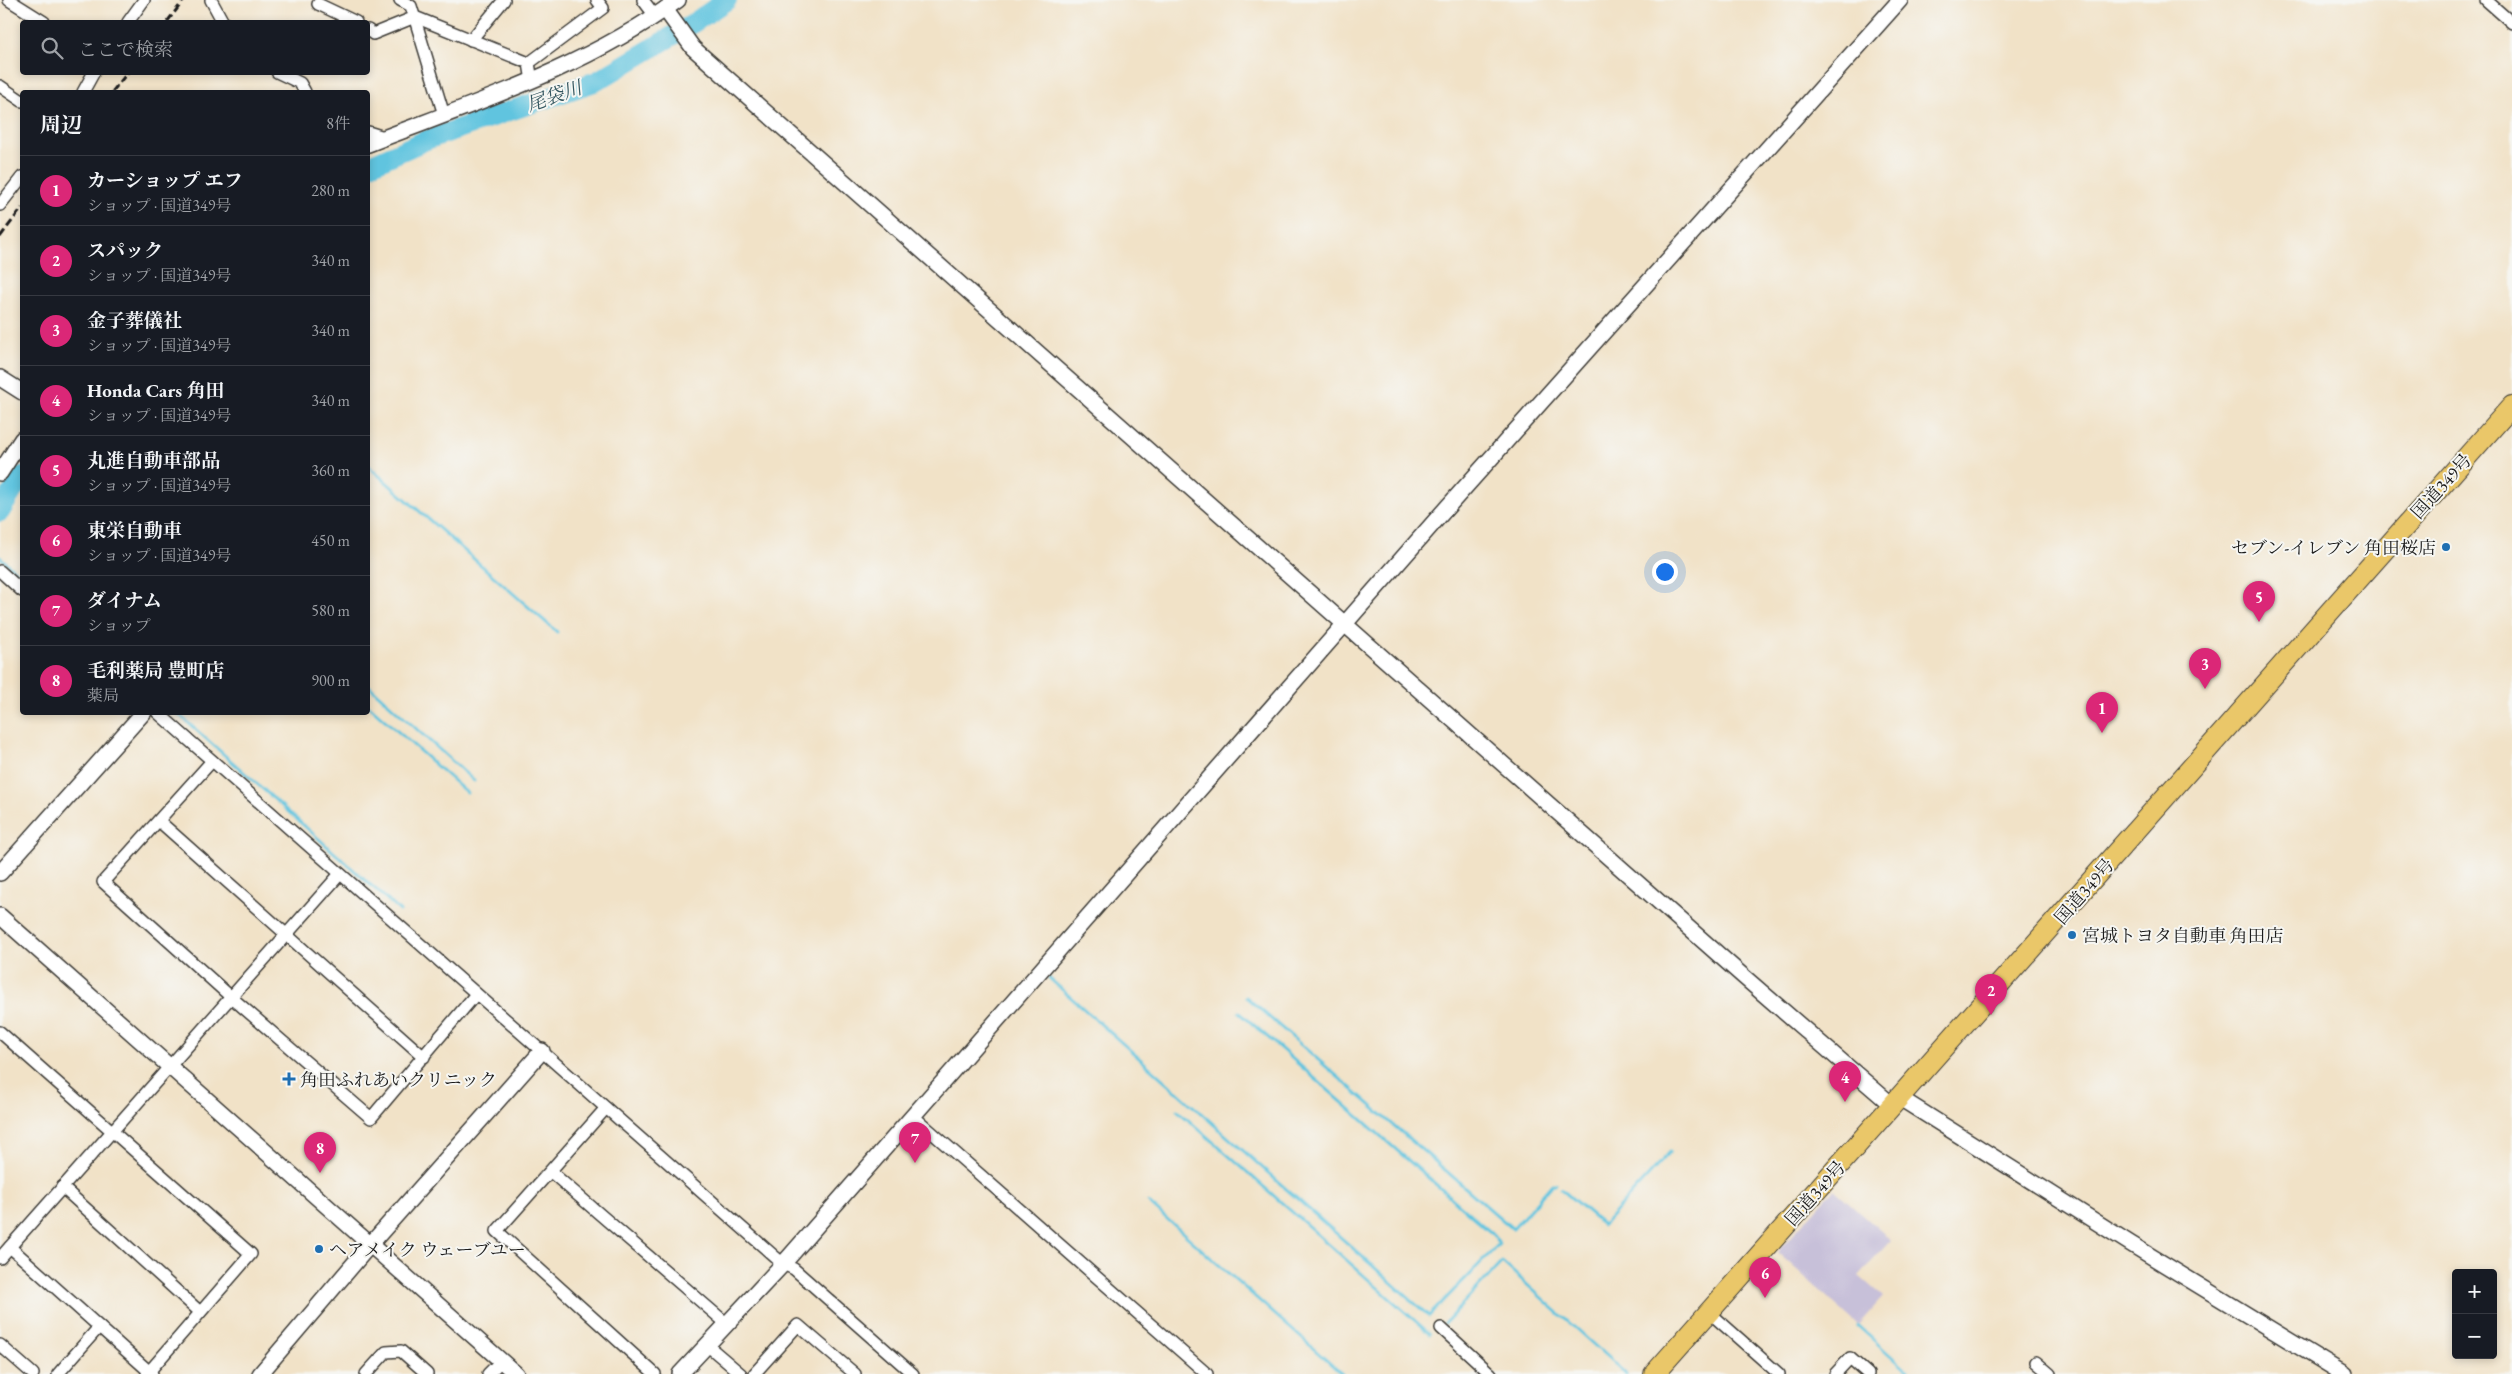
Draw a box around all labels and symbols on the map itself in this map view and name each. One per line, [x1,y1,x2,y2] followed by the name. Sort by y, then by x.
[523,74,587,117] water label: 尾袋川
[2406,449,2476,523] street label: 国道349号
[2231,536,2436,559] place label: セブン-イレブン 角田桜店
[2440,541,2452,553] marker: セブン-イレブン 角田桜店
[1652,559,1678,585] your location
[2243,581,2275,622] pin: 5
[2189,648,2221,689] pin: 3
[2086,692,2118,733] pin: 1
[2049,853,2119,929] street label: 国道349号
[2082,924,2284,947] place label: 宮城トヨタ自動車 角田店
[2066,929,2078,941] marker: 宮城トヨタ自動車 角田店
[1975,974,2007,1015] pin: 2
[1829,1061,1861,1102] pin: 4
[300,1068,497,1091] place label: 角田ふれあいクリニック
[282,1072,296,1086] marker: 角田ふれあいクリニック
[899,1122,931,1163] pin: 7
[304,1132,336,1173] pin: 8
[1780,1156,1850,1230] street label: 国道349号
[329,1238,526,1261] place label: ヘアメイク ウェーブユー
[313,1243,325,1255] marker: ヘアメイク ウェーブユー
[1749,1257,1781,1298] pin: 6

